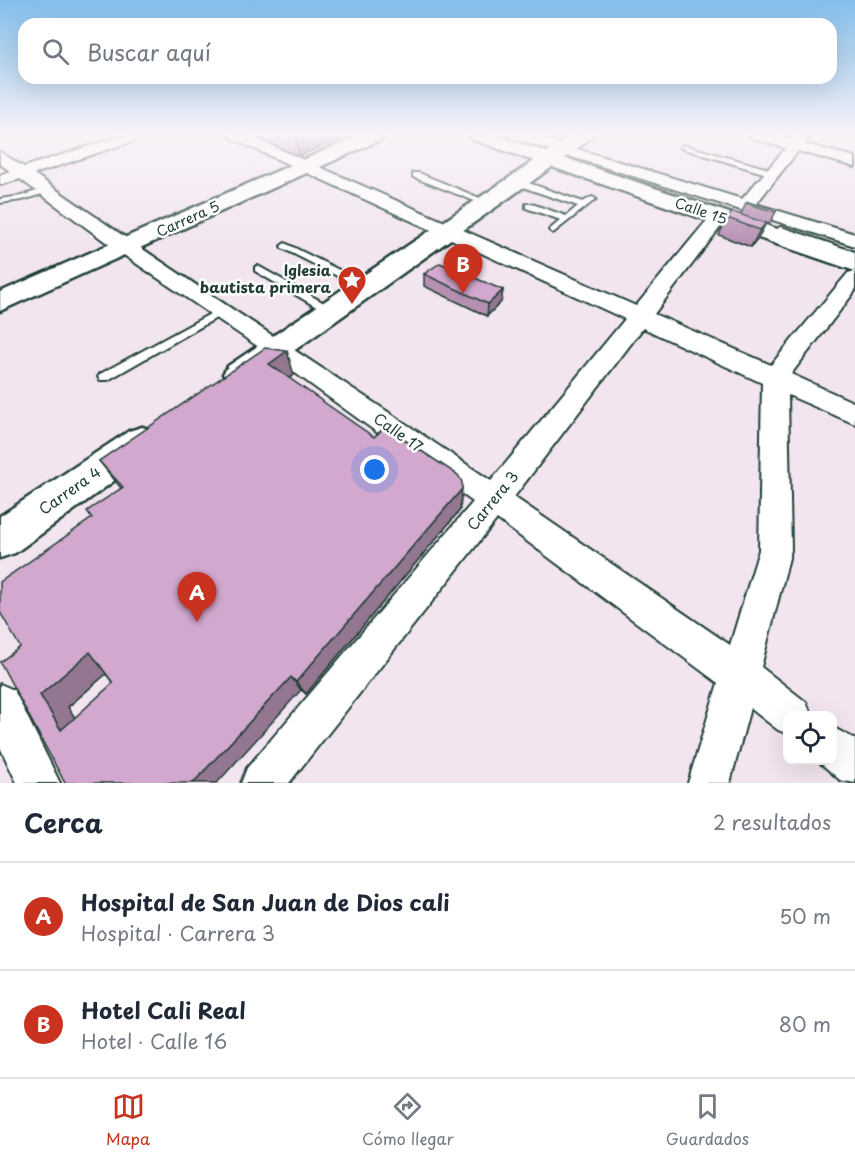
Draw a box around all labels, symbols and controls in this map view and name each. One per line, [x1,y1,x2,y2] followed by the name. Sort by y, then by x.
[18,18,837,84] search box
[39,35,72,68] icon: search
[87,35,211,68] text: Buscar aquí
[672,192,730,229] street label: Calle 15
[153,195,223,242] street label: Carrera 5
[444,244,482,294] pin: B
[200,258,332,298] place label: Iglesia bautista primera
[336,264,368,306] place icon: Iglesia bautista primera
[369,406,428,457] street label: Calle 17
[360,455,389,484] your location
[33,460,105,520] street label: Carrera 4
[460,465,523,535] street label: Carrera 3
[178,572,216,622] pin: A
[783,711,837,765] map controls
[783,711,837,765] button: locate
[24,803,103,842] text: Cerca
[713,807,831,837] text: 2 resultados
[81,885,450,918] text: Hospital de San Juan de Dios cali
[36,901,51,931] text: A
[779,901,831,931] text: 50 m
[81,918,275,948] text: Hospital · Carrera 3
[81,993,246,1026] text: Hotel Cali Real
[37,1009,50,1039] text: B
[779,1009,831,1039] text: 80 m
[81,1026,227,1056] text: Hotel · Calle 16
[106,1090,150,1150] tab: Mapa
[362,1090,454,1150] tab: Cómo llegar
[666,1090,749,1150] tab: Guardados

